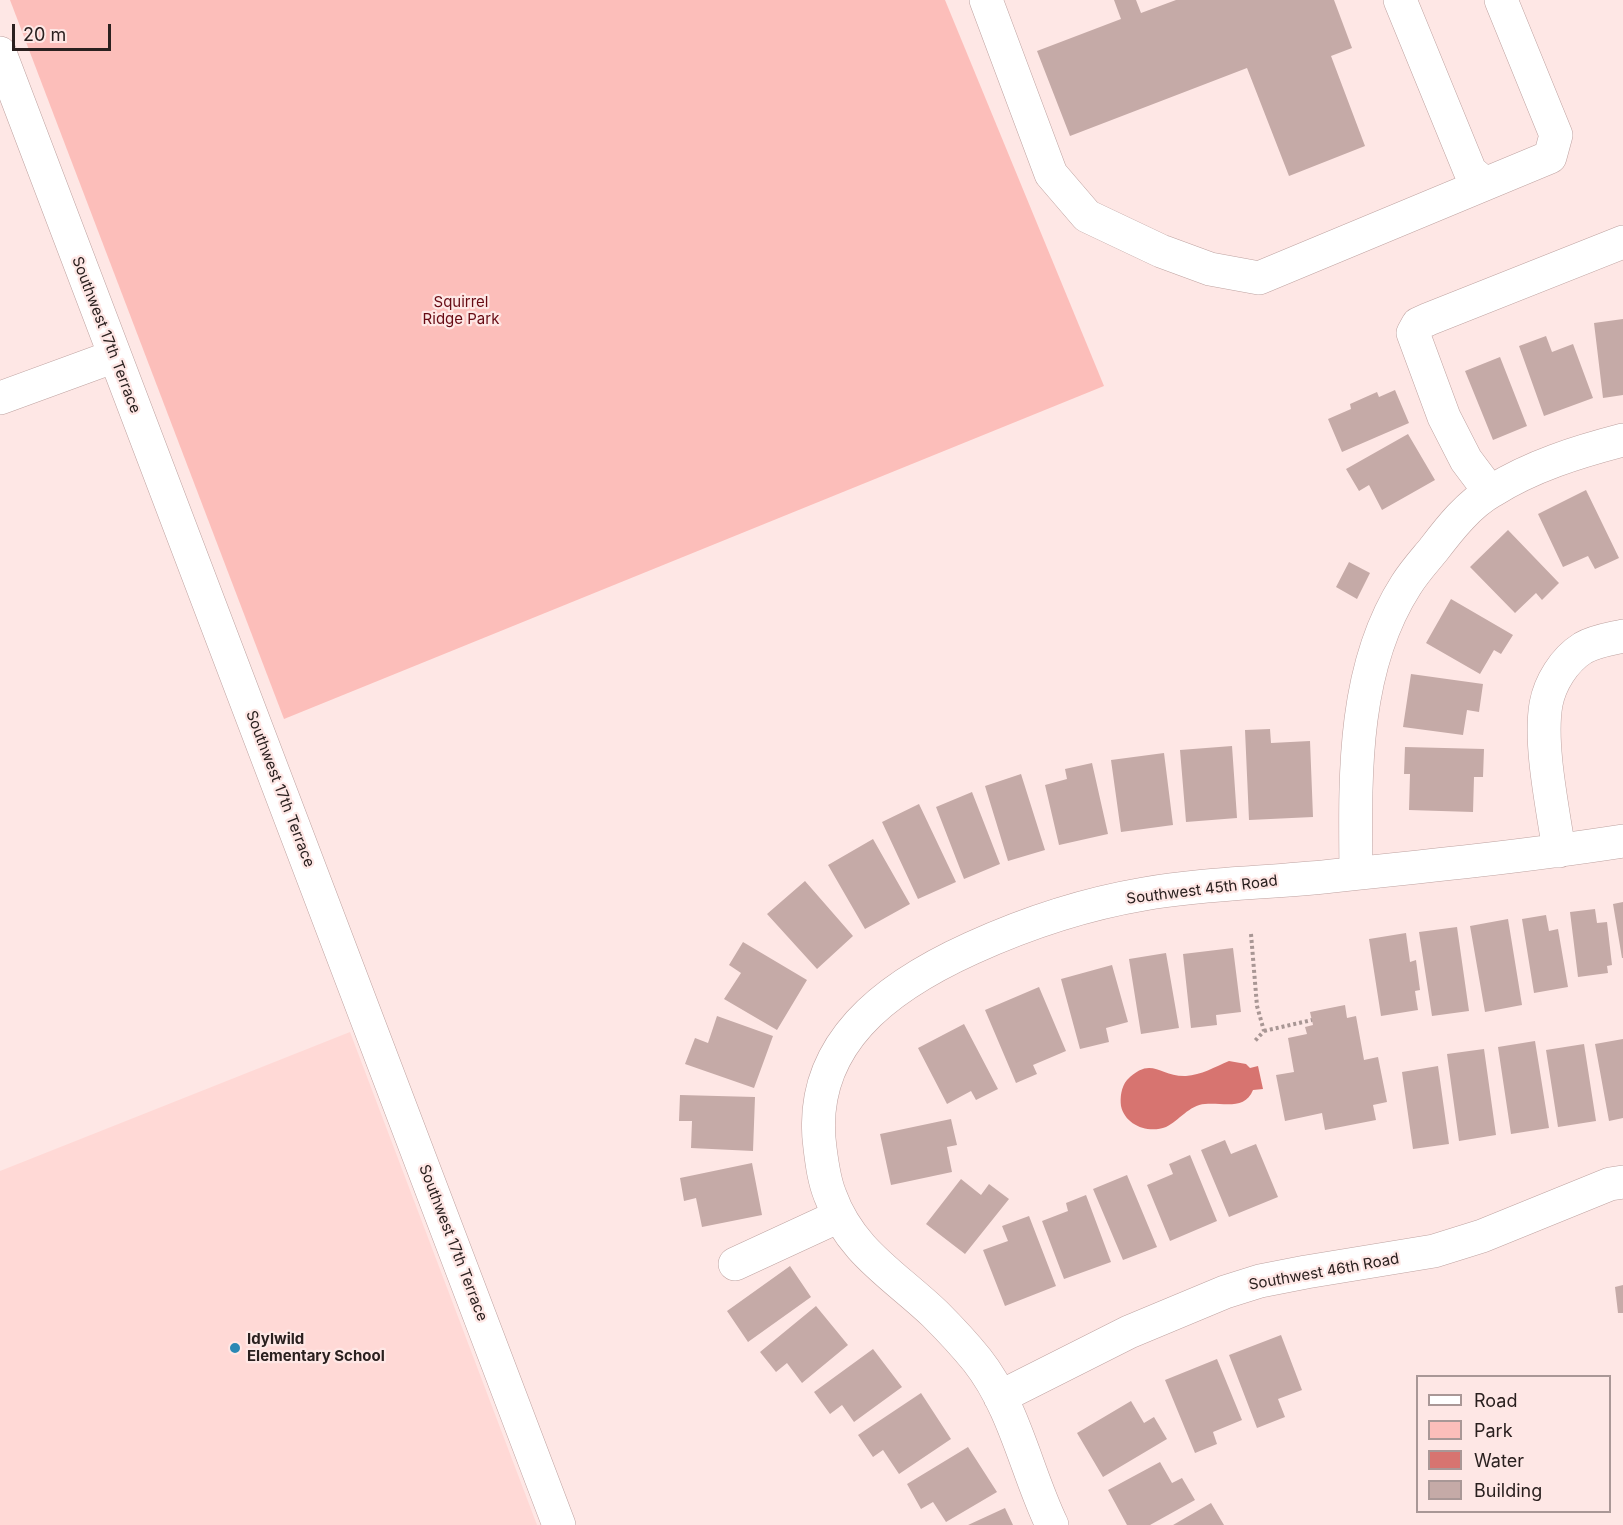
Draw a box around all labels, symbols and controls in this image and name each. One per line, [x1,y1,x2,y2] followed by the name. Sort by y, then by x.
[15,12,114,50] scale bar
[23,24,66,45] text: 20 m
[68,254,144,416] street label: Southwest 17th Terrace
[423,293,499,328] park label: Squirrel Ridge Park
[242,708,318,870] street label: Southwest 17th Terrace
[1125,872,1279,908] street label: Southwest 45th Road
[415,1162,491,1324] street label: Southwest 17th Terrace
[1247,1250,1401,1294] street label: Southwest 46th Road
[247,1330,385,1365] place label: Idylwild Elementary School
[228,1341,242,1355] marker: Idylwild Elementary School
[1416,1375,1611,1513] legend
[1474,1390,1517,1411] text: Road
[1474,1420,1513,1441] text: Park
[1474,1450,1524,1471] text: Water
[1474,1480,1542,1501] text: Building

